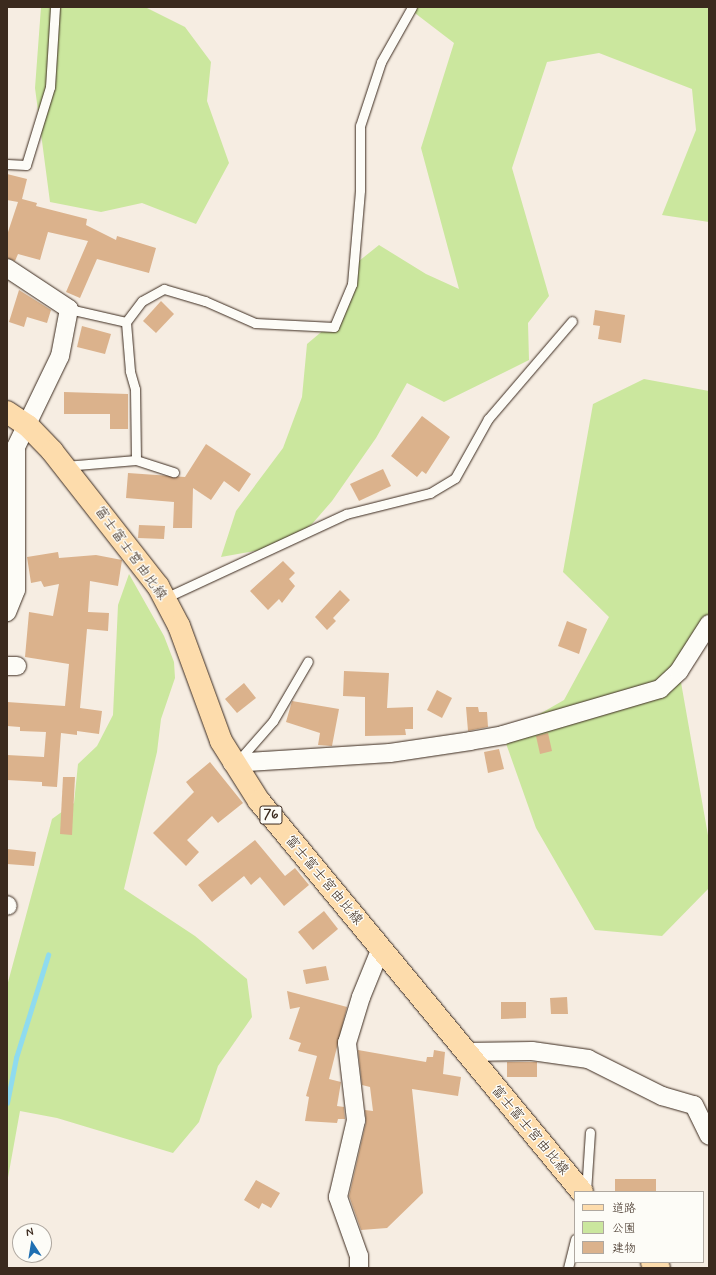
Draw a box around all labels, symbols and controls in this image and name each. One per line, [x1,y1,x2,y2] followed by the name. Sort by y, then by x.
[91,503,171,603] street label: 富士富士宮由比線
[259,804,283,826] road number: 76
[282,832,366,928] street label: 富士富士宮由比線
[488,1082,572,1178] street label: 富士富士宮由比線
[574,1191,704,1263] legend
[612,1201,636,1217] text: 道路
[612,1221,636,1237] text: 公園
[12,1223,52,1263] north arrow
[25,1225,35,1240] text: N
[612,1241,636,1257] text: 建物

